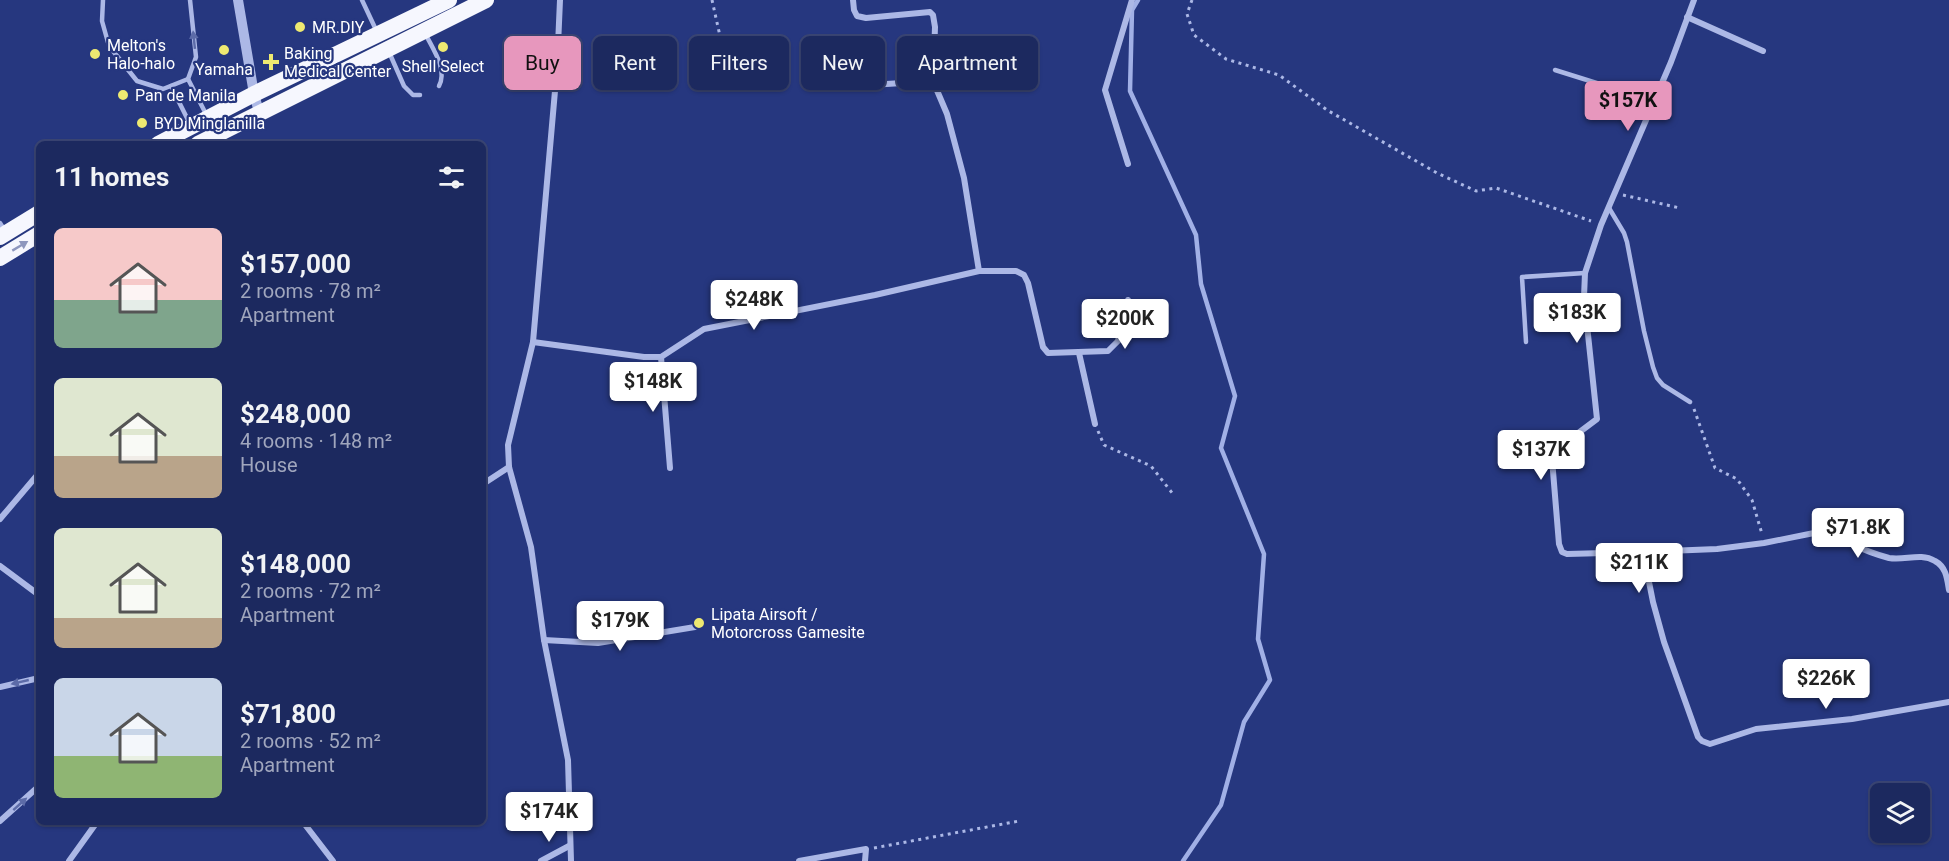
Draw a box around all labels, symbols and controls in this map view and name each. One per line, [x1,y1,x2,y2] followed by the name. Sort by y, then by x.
[312,18,365,37] place label: MR.DIY
[293,20,307,34] marker: MR.DIY
[189,31,199,50] one-way arrow
[107,36,175,73] place label: Melton's Halo-halo
[504,36,581,90] chip: Buy
[593,36,677,90] chip: Rent
[689,36,789,90] chip: Filters
[801,36,885,90] chip: New
[897,36,1038,90] chip: Apartment
[436,40,450,54] marker: Shell Select
[217,43,231,57] marker: Yamaha
[284,44,392,81] place label: Baking Medical Center
[88,47,102,61] marker: Melton's Halo-halo
[262,53,280,71] marker: Baking Medical Center
[402,57,484,76] place label: Shell Select
[195,60,253,79] place label: Yamaha
[1586,81,1670,132] pin: $157K
[135,86,236,105] place label: Pan de Manila
[116,88,130,102] marker: Pan de Manila
[1599,88,1657,112] text: $157K
[154,114,265,133] place label: BYD Minglanilla
[135,116,149,130] marker: BYD Minglanilla
[435,161,468,194] icon: filters
[54,162,169,192] text: 11 homes
[11,240,28,251] one-way arrow
[240,249,351,279] text: $157,000
[102,252,174,324] icon: home
[240,279,381,303] text: 2 rooms · 78 m²
[712,280,796,331] pin: $248K
[725,287,783,311] text: $248K
[1535,293,1619,344] pin: $183K
[1083,299,1167,350] pin: $200K
[1548,300,1606,324] text: $183K
[240,303,335,327] text: Apartment
[1096,306,1154,330] text: $200K
[611,362,695,413] pin: $148K
[624,369,682,393] text: $148K
[240,399,351,429] text: $248,000
[102,402,174,474] icon: home
[240,429,392,453] text: 4 rooms · 148 m²
[1499,430,1583,481] pin: $137K
[1512,437,1570,461] text: $137K
[240,453,298,477] text: House
[1809,508,1907,559] pin: $71.8K
[1826,515,1890,539] text: $71.8K
[1597,543,1681,594] pin: $211K
[240,549,351,579] text: $148,000
[1610,550,1668,574] text: $211K
[102,552,174,624] icon: home
[240,579,381,603] text: 2 rooms · 72 m²
[578,601,662,652] pin: $179K
[240,603,335,627] text: Apartment
[711,605,865,642] place label: Lipata Airsoft / Motorcross Gamesite
[591,608,649,632] text: $179K
[692,616,706,630] marker: Lipata Airsoft / Motorcross Gamesite
[1784,659,1868,710] pin: $226K
[1797,666,1855,690] text: $226K
[10,678,29,688] one-way arrow
[240,699,336,729] text: $71,800
[102,702,174,774] icon: home
[240,729,381,753] text: 2 rooms · 52 m²
[240,753,335,777] text: Apartment
[1870,783,1930,843] map controls
[1870,783,1930,843] button: layers
[507,792,591,843] pin: $174K
[12,797,27,811] one-way arrow
[520,799,578,823] text: $174K

